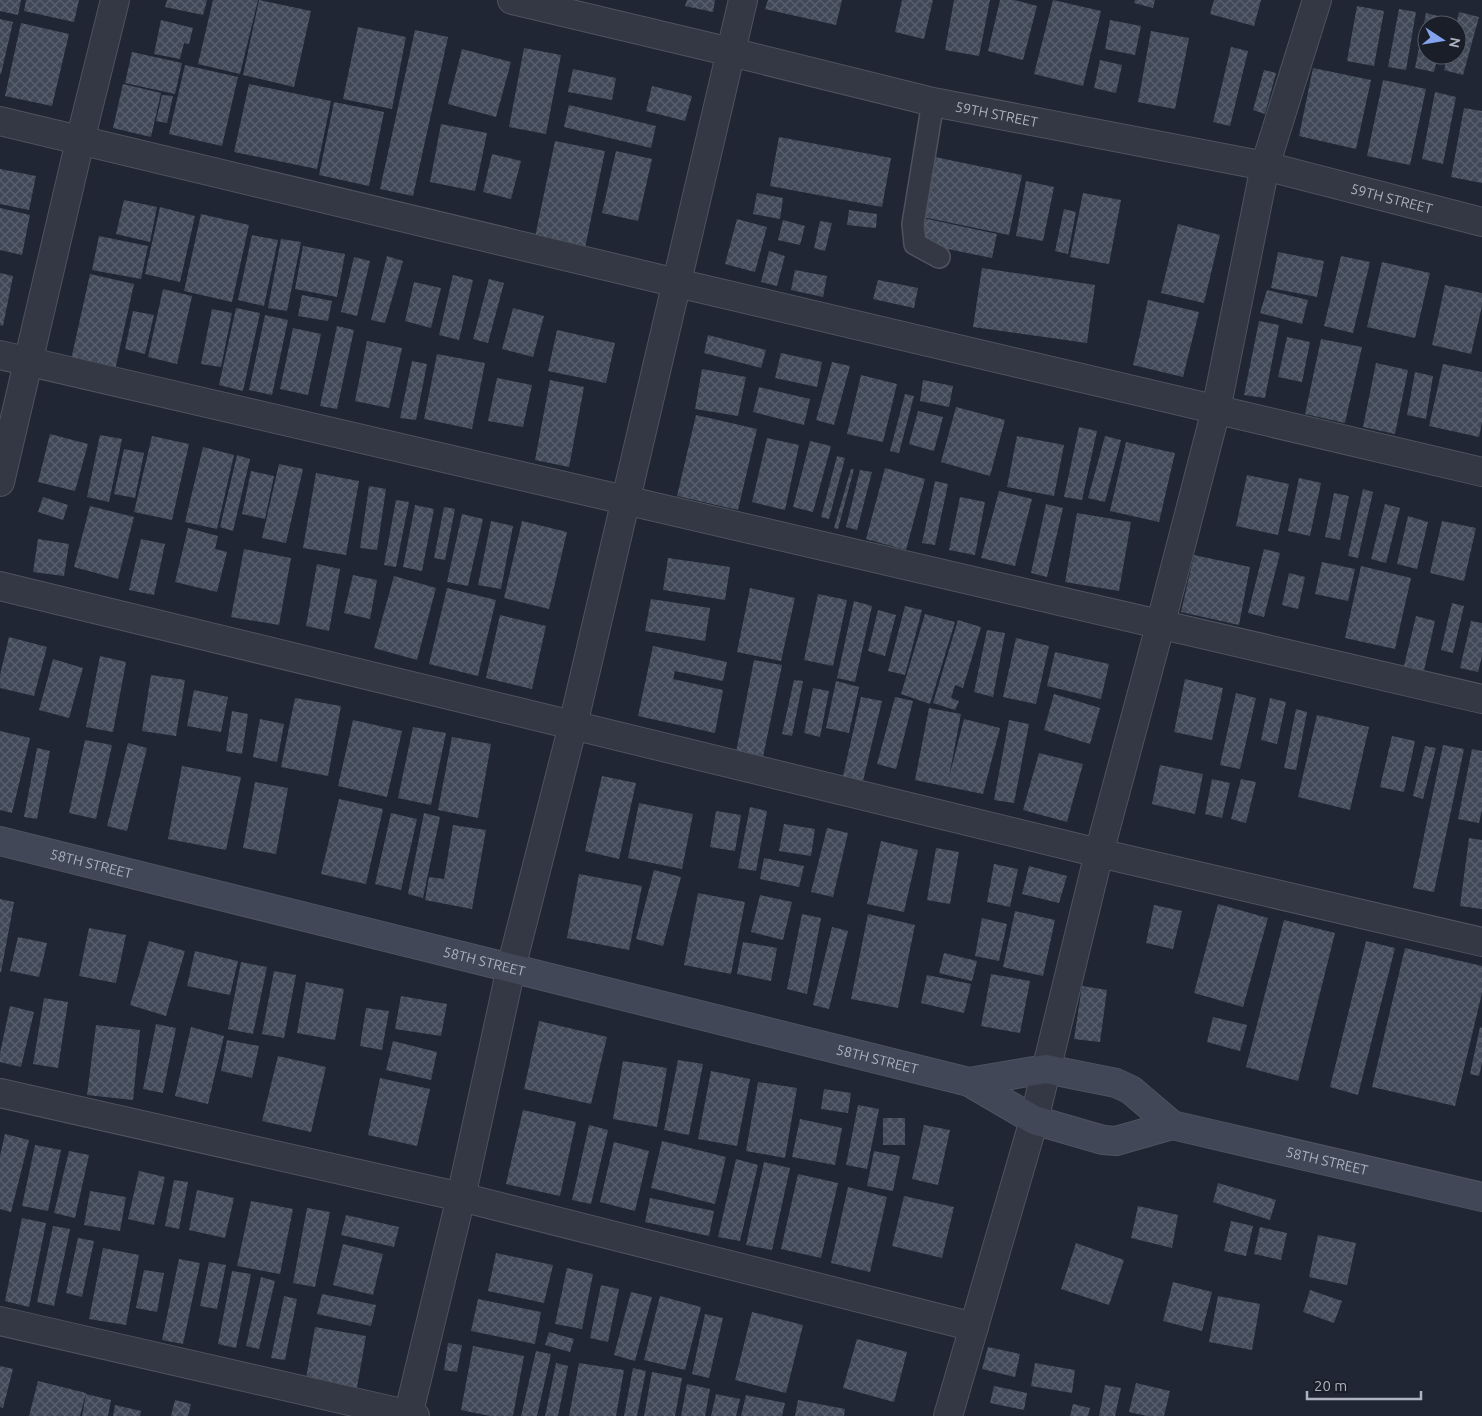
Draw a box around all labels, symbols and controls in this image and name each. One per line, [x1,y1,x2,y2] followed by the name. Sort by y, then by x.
[1417,15,1467,65] north arrow
[1446,36,1464,49] text: N
[954,98,1040,130] street label: 59TH STREET
[1349,180,1434,217] street label: 59TH STREET
[49,846,134,882] street label: 58TH STREET
[442,944,527,979] street label: 58TH STREET
[835,1041,920,1077] street label: 58TH STREET
[1284,1144,1370,1178] street label: 58TH STREET
[1307,1368,1421,1400] scale bar
[1314,1377,1347,1394] text: 20 m

